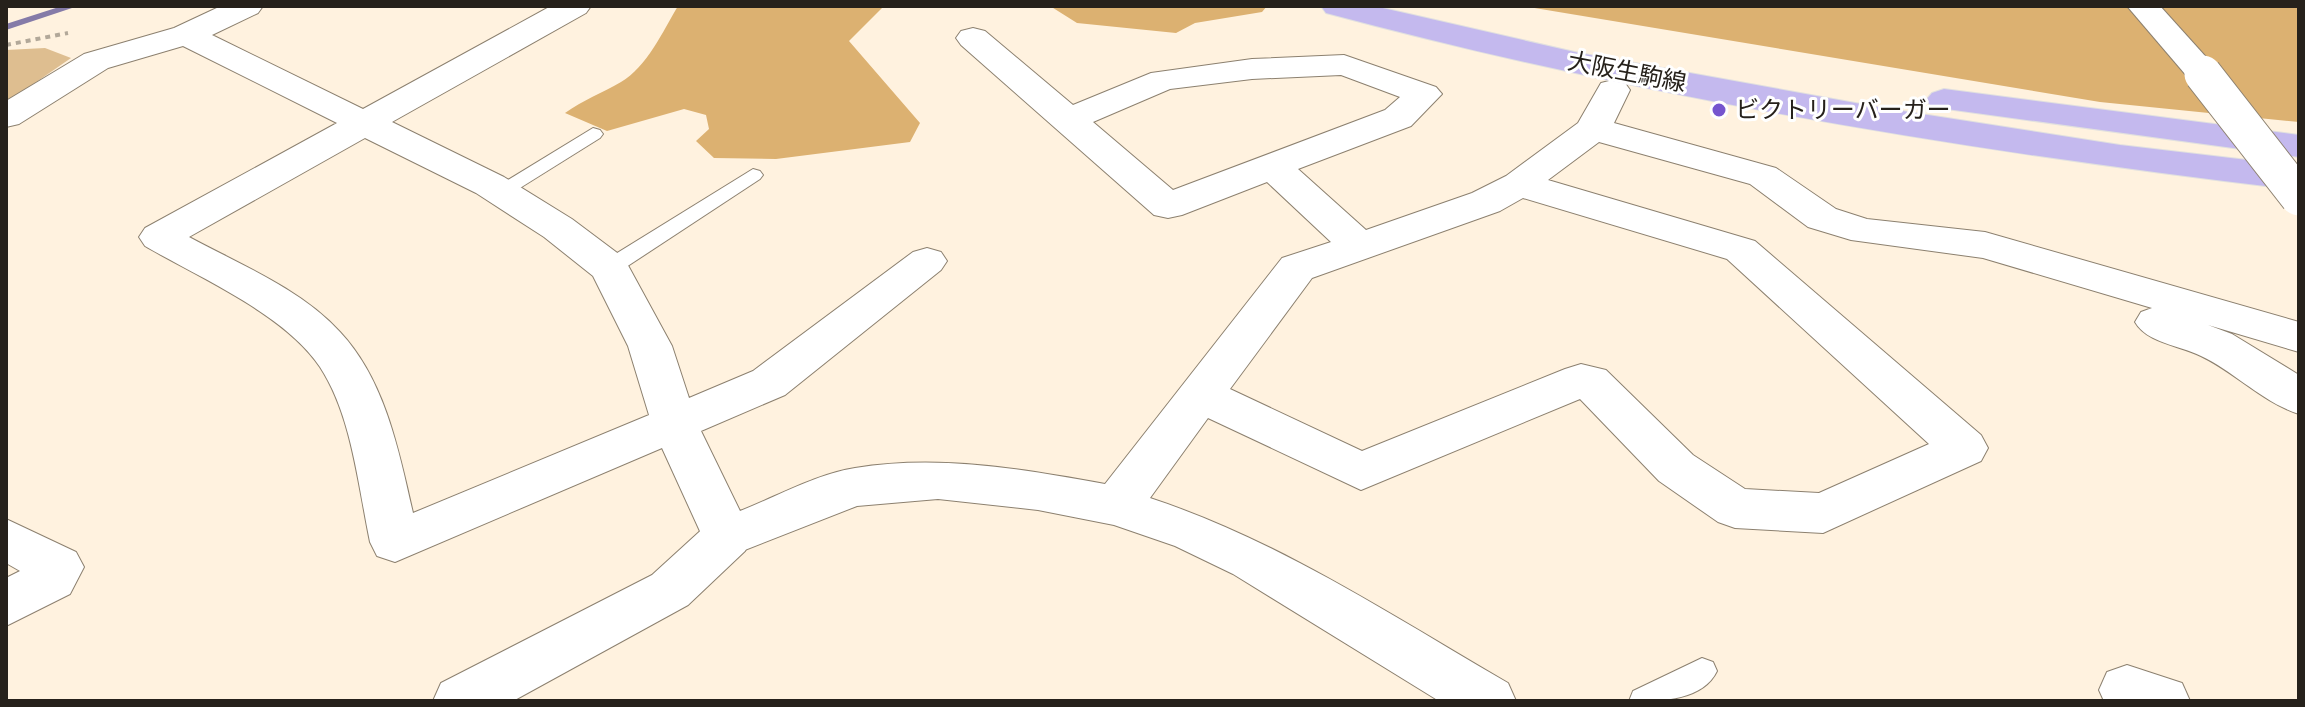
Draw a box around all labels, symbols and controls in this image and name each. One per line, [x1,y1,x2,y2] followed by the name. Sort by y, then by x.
[1565,46,1689,97] street label: 大阪生駒線
[1735,95,1951,124] place label: ビクトリーバーガー
[1710,101,1728,119] marker: ビクトリーバーガー

